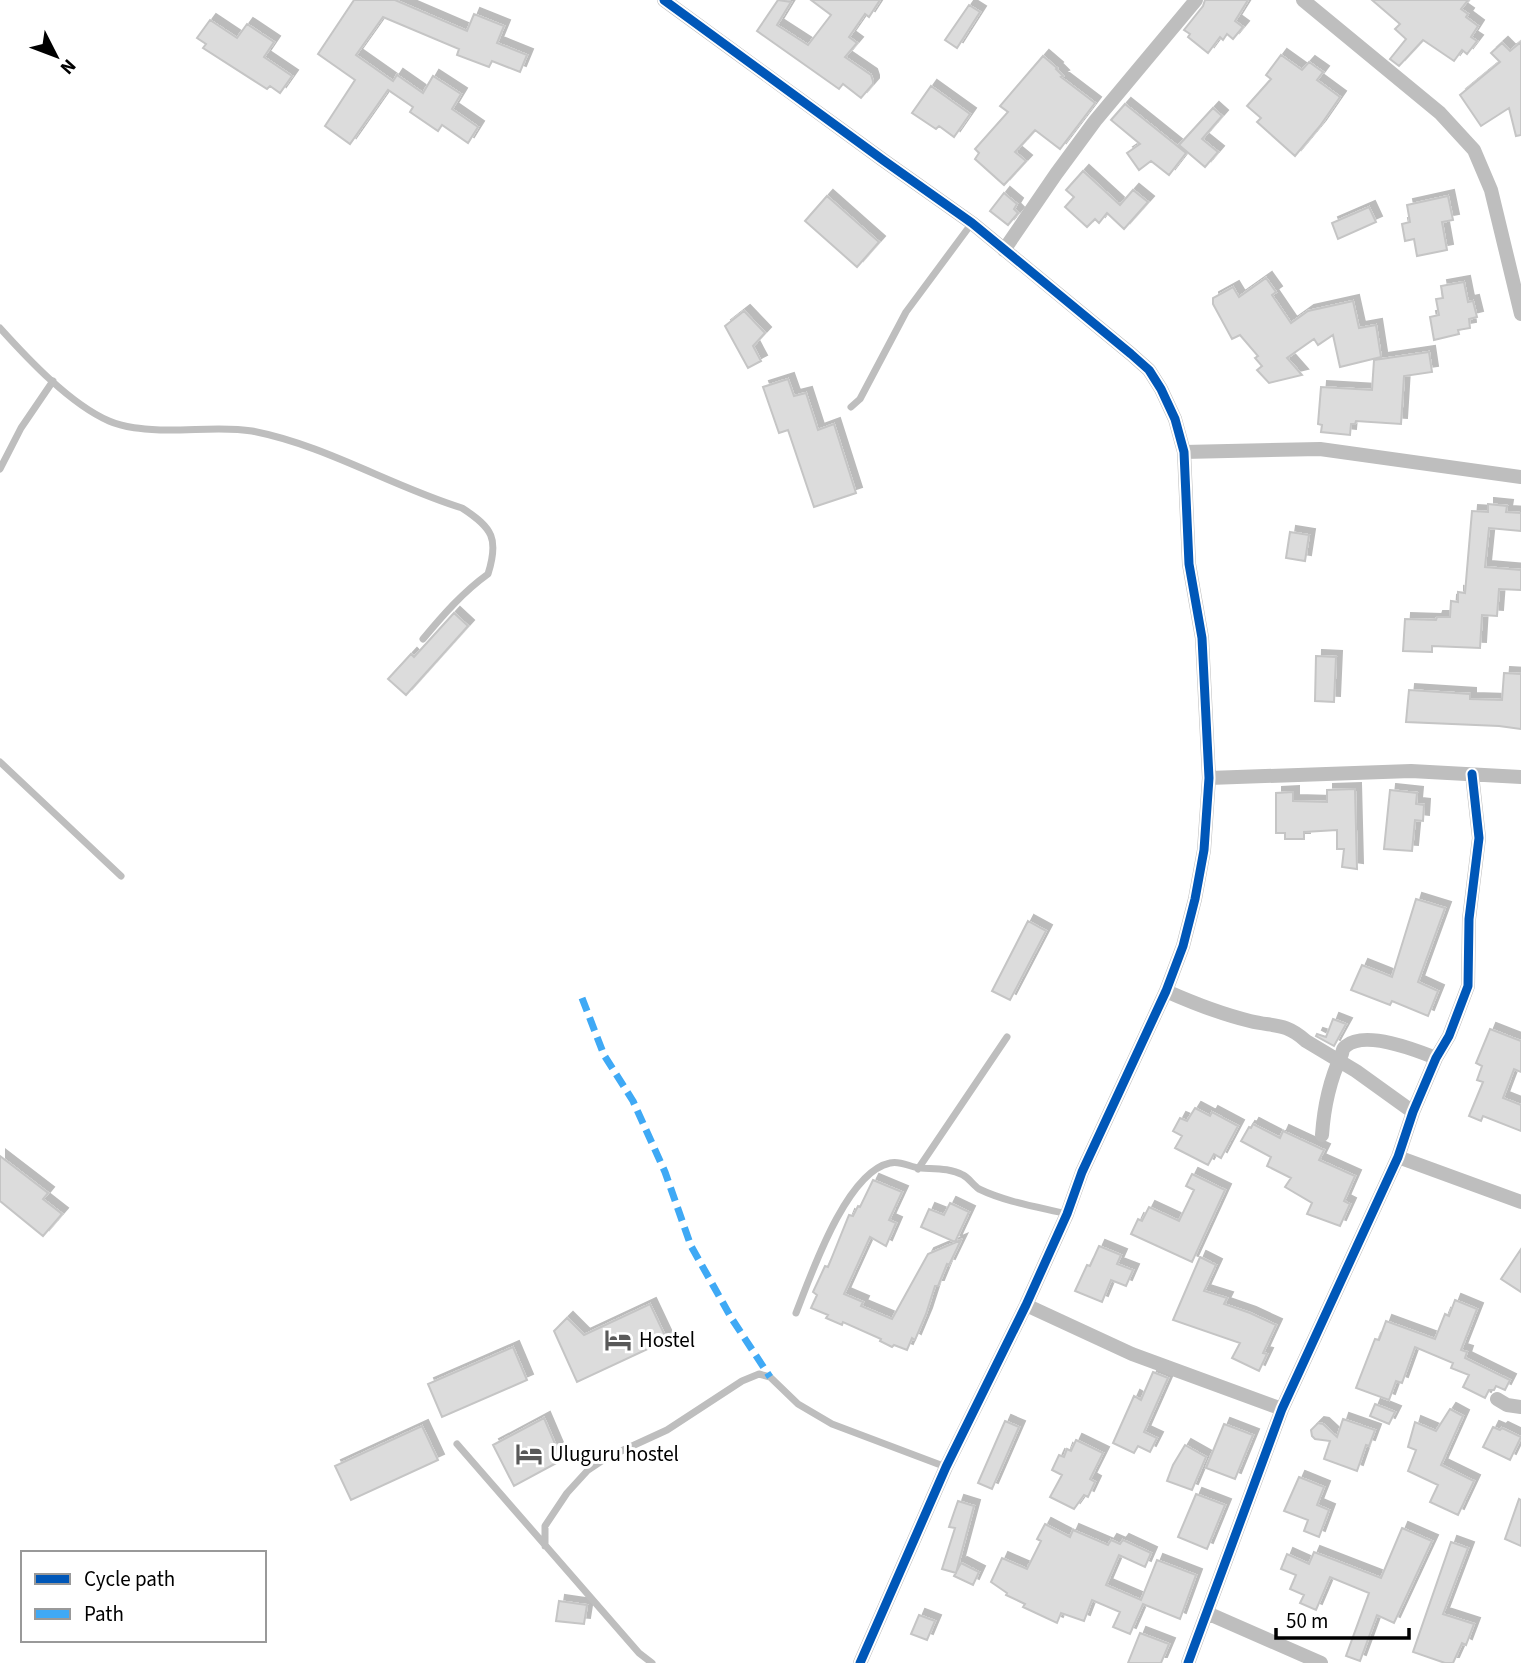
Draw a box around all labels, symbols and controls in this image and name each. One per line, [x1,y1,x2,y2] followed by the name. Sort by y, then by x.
[21,21,91,91] north arrow
[53,53,82,80] text: N
[603,1325,633,1355] hotel icon: Hostel
[639,1325,695,1355] place label: Hostel
[514,1439,544,1469] hotel icon: Uluguru hostel
[550,1439,679,1469] place label: Uluguru hostel
[21,1551,266,1642] legend
[84,1564,175,1594] text: Cycle path
[1276,1596,1409,1640] scale bar
[84,1599,124,1629] text: Path
[1286,1606,1328,1636] text: 50 m

